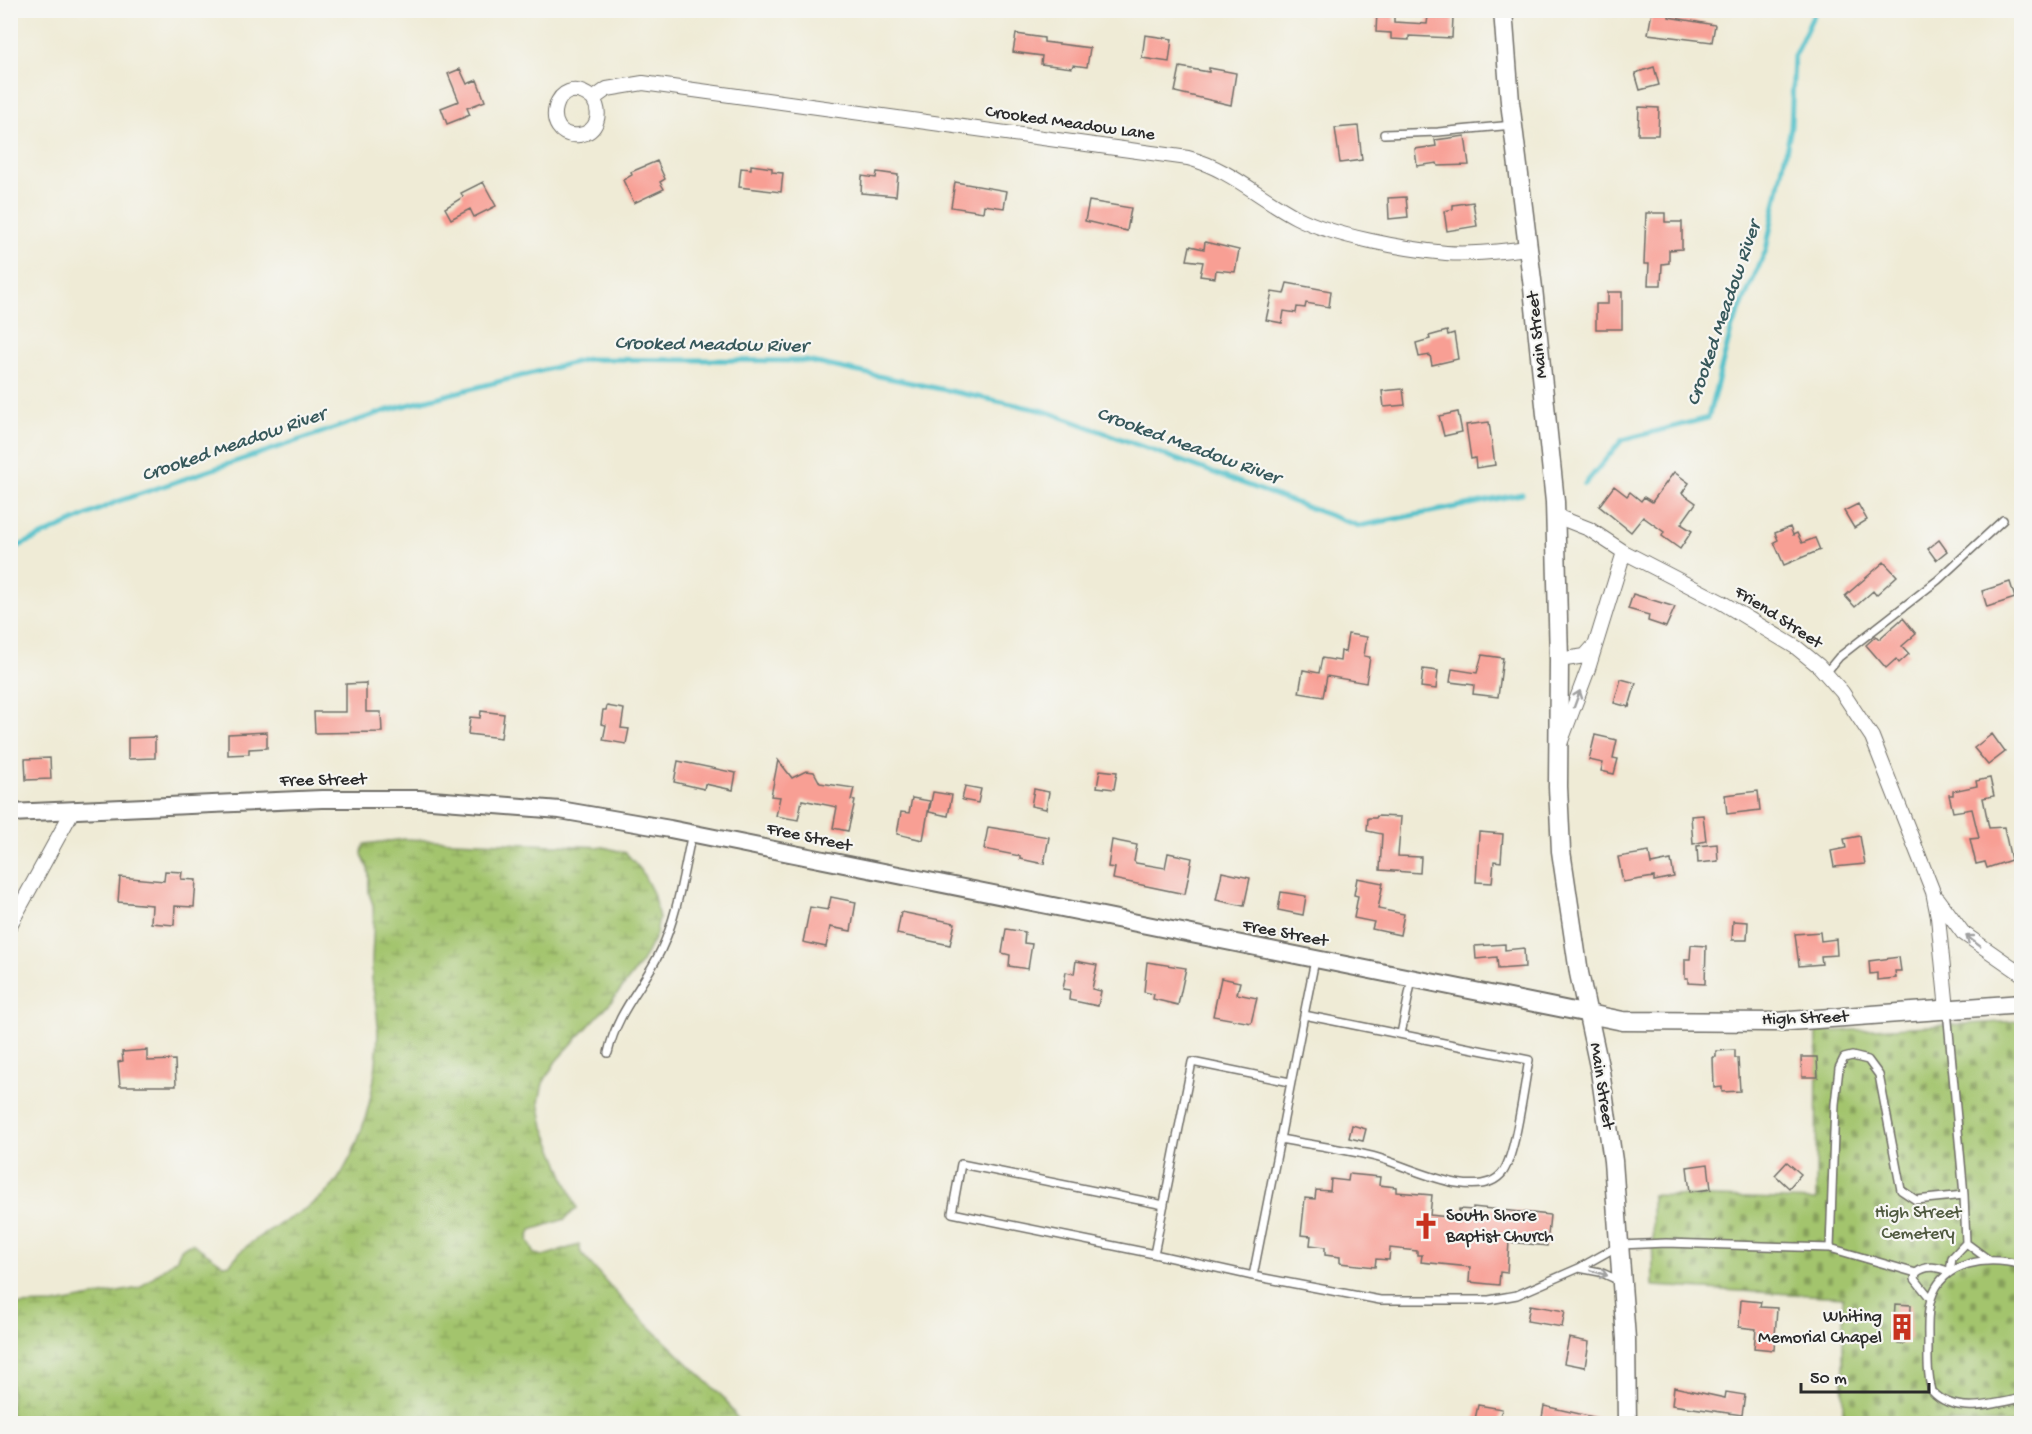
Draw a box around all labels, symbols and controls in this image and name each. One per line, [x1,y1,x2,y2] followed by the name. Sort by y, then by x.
[984,102,1157,146] street label: Crooked Meadow Lane
[1683,215,1769,409] water label: Crooked Meadow River
[1523,289,1553,379] street label: Main Street
[614,333,812,359] water label: Crooked Meadow River
[139,402,333,488] water label: Crooked Meadow River
[1093,403,1286,492] water label: Crooked Meadow River
[1729,581,1827,655] street label: Friend Street
[1572,690,1583,709] one-way arrow
[279,770,368,792] street label: Free Street
[764,819,855,858] street label: Free Street
[1240,915,1331,953] street label: Free Street
[1966,935,1982,947] one-way arrow
[1761,1007,1850,1031] street label: High Street
[1584,1041,1618,1132] street label: Main Street
[1875,1203,1963,1245] park label: High Street Cemetery
[1445,1206,1554,1248] place label: South Shore Baptist Church
[1411,1211,1441,1241] church icon: South Shore Baptist Church
[1589,1268,1608,1279] one-way arrow
[1758,1307,1882,1349] place label: Whiting Memorial Chapel
[1887,1312,1917,1342] building icon: Whiting Memorial Chapel
[1801,1356,1928,1394] scale bar
[1810,1369,1847,1390] text: 50 m

